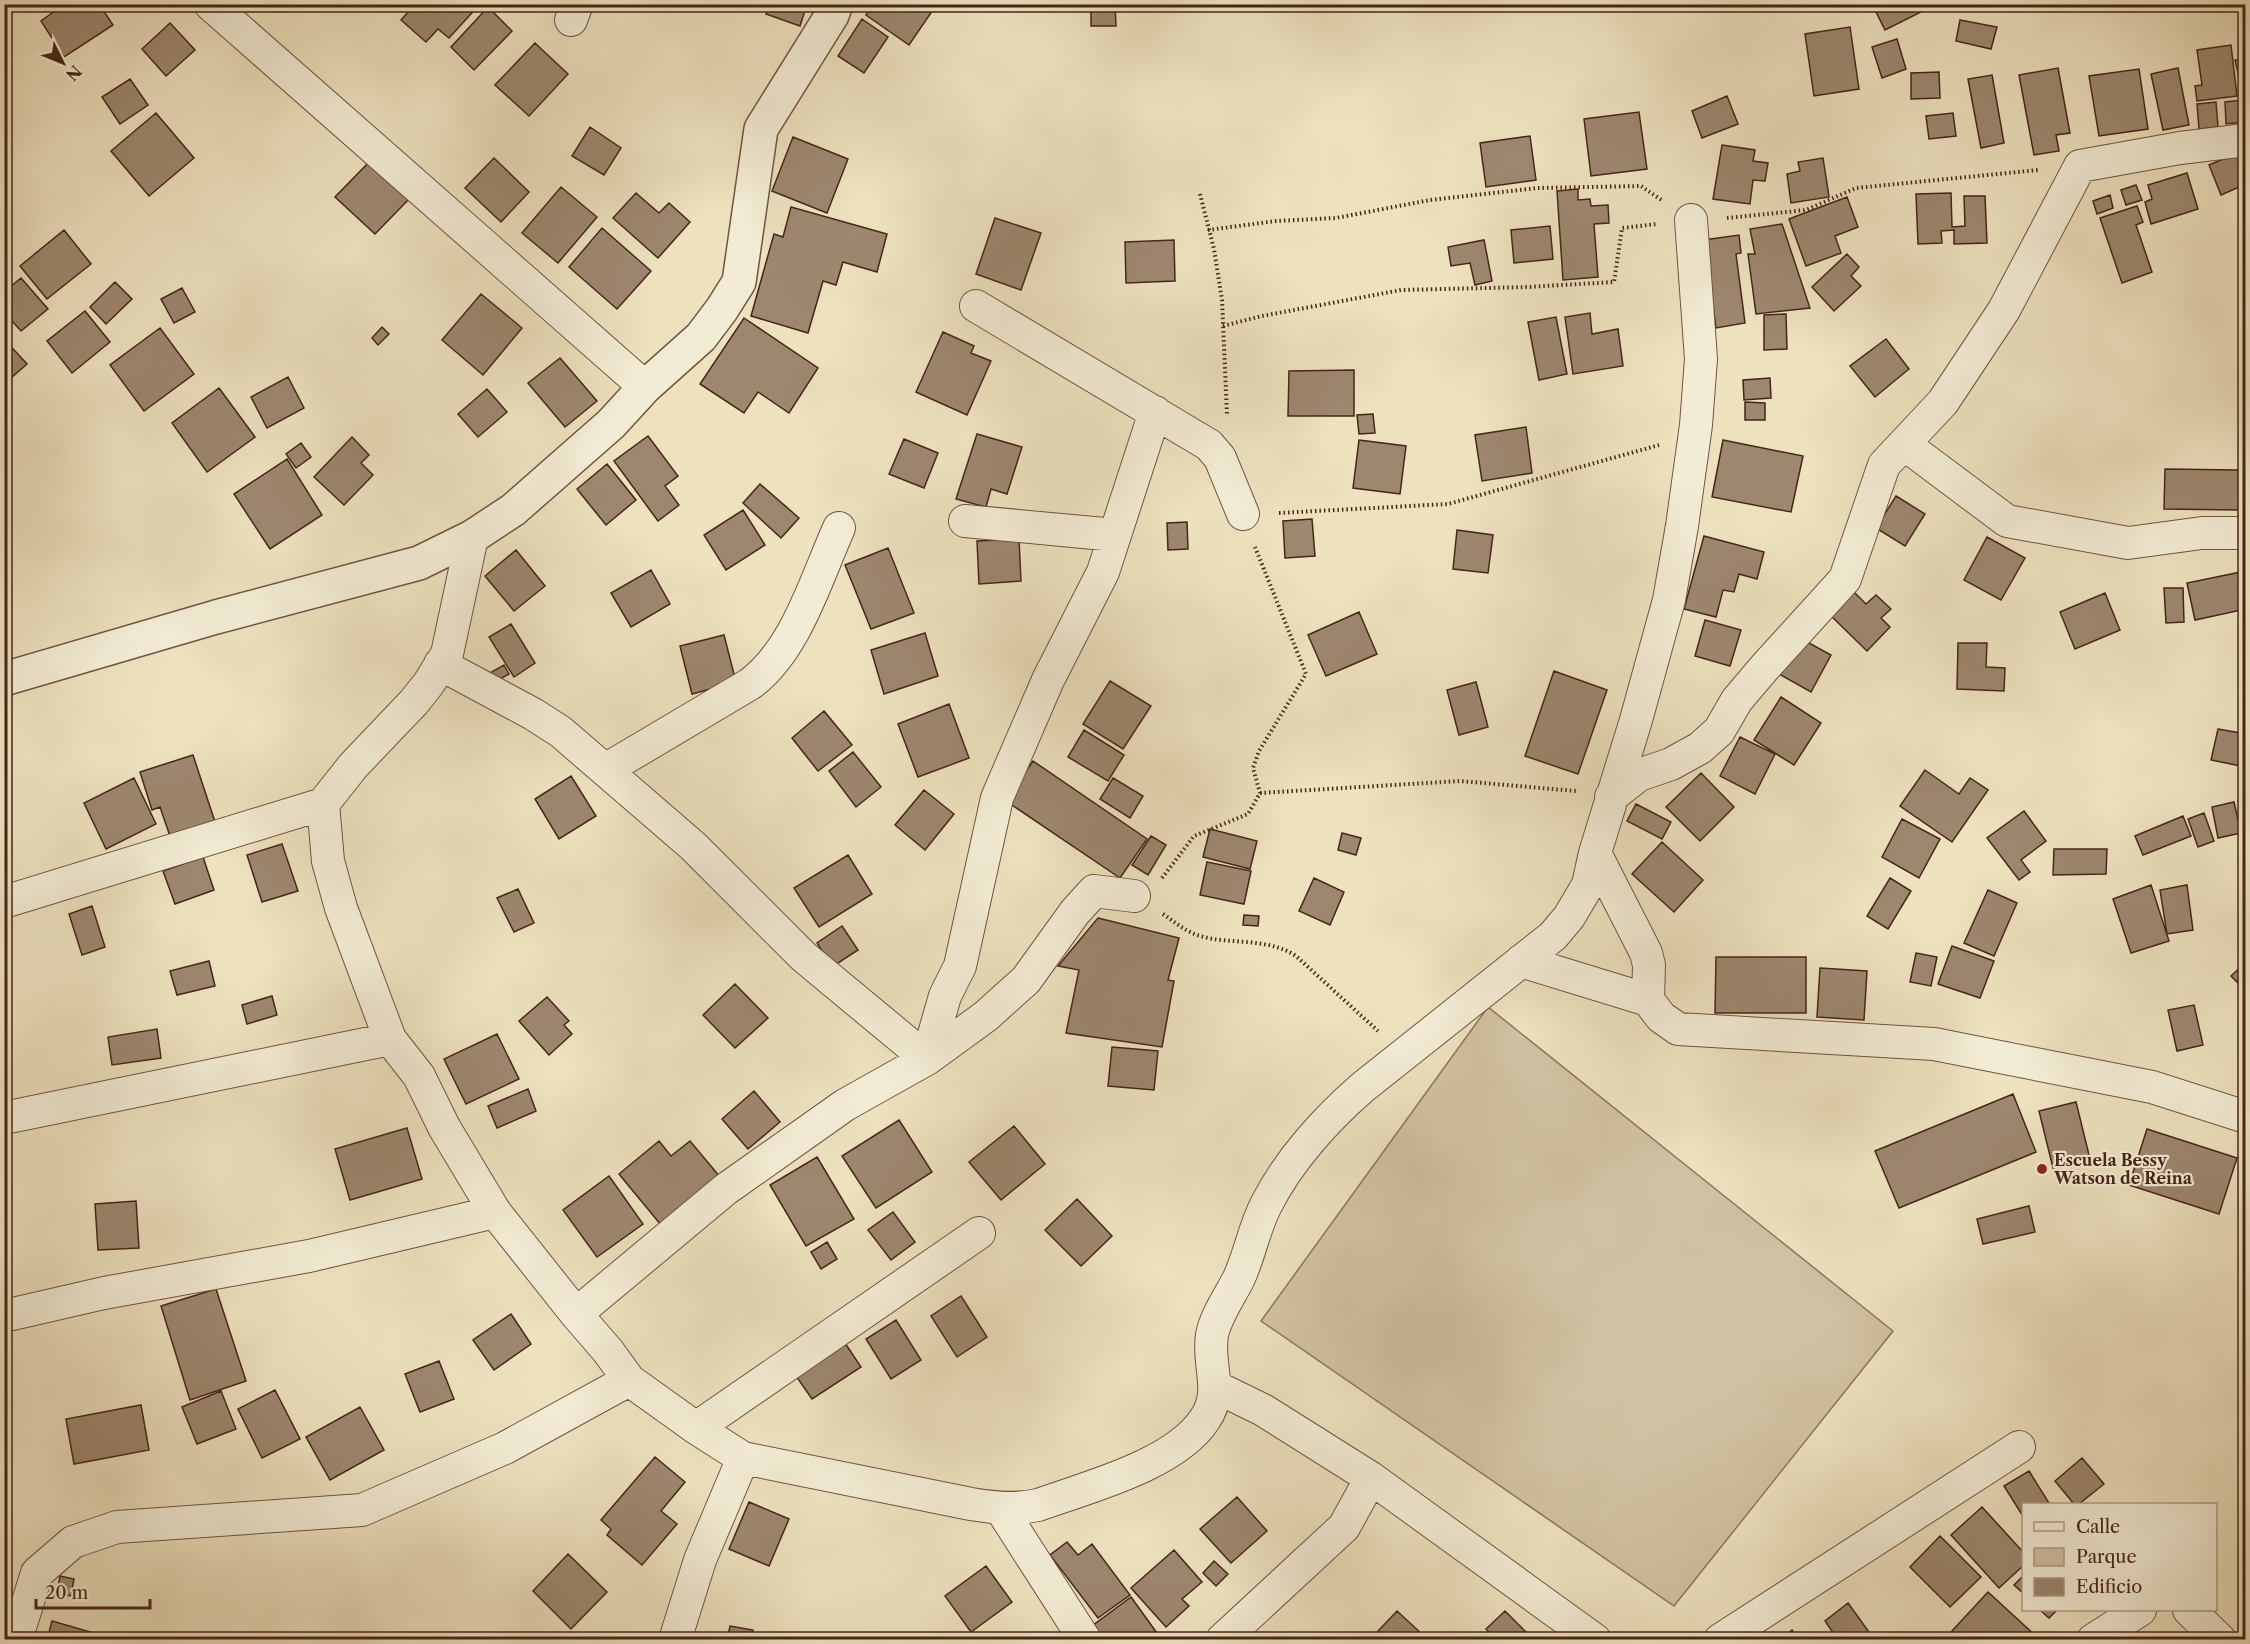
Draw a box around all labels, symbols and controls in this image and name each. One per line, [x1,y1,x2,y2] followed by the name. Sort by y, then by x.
[33,33,93,93] north arrow
[62,61,86,85] text: N
[2053,1150,2193,1188] place label: Escuela Bessy Watson de Reina
[2035,1162,2049,1176] marker: Escuela Bessy Watson de Reina
[2022,1503,2217,1611] legend
[2076,1516,2120,1538] text: Calle
[2076,1546,2137,1568] text: Parque
[36,1572,150,1610] scale bar
[2076,1576,2142,1598] text: Edificio
[45,1582,89,1604] text: 20 m

